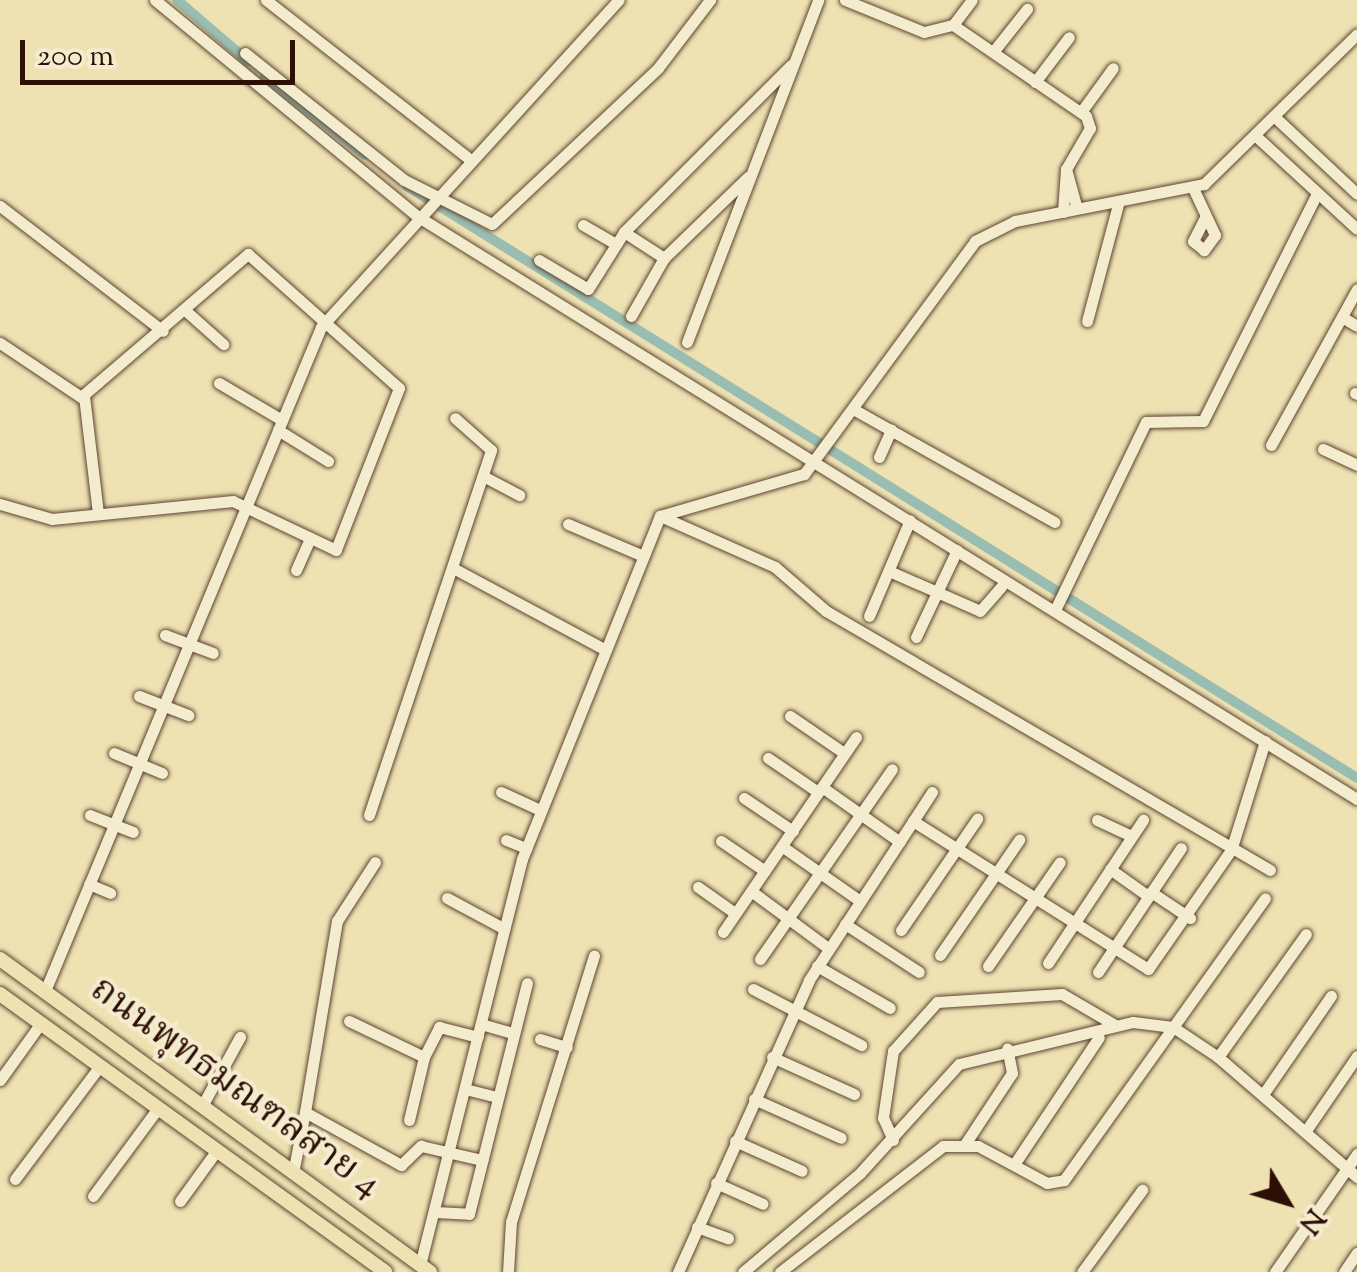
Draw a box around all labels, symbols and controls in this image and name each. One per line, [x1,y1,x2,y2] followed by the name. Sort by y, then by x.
[25,20,300,82] scale bar
[37,36,114,79] text: 200 m
[80,968,388,1210] street label: ถนนพุทธมณฑลสาย 4
[1237,1152,1337,1252] north arrow
[1288,1199,1333,1242] text: N

